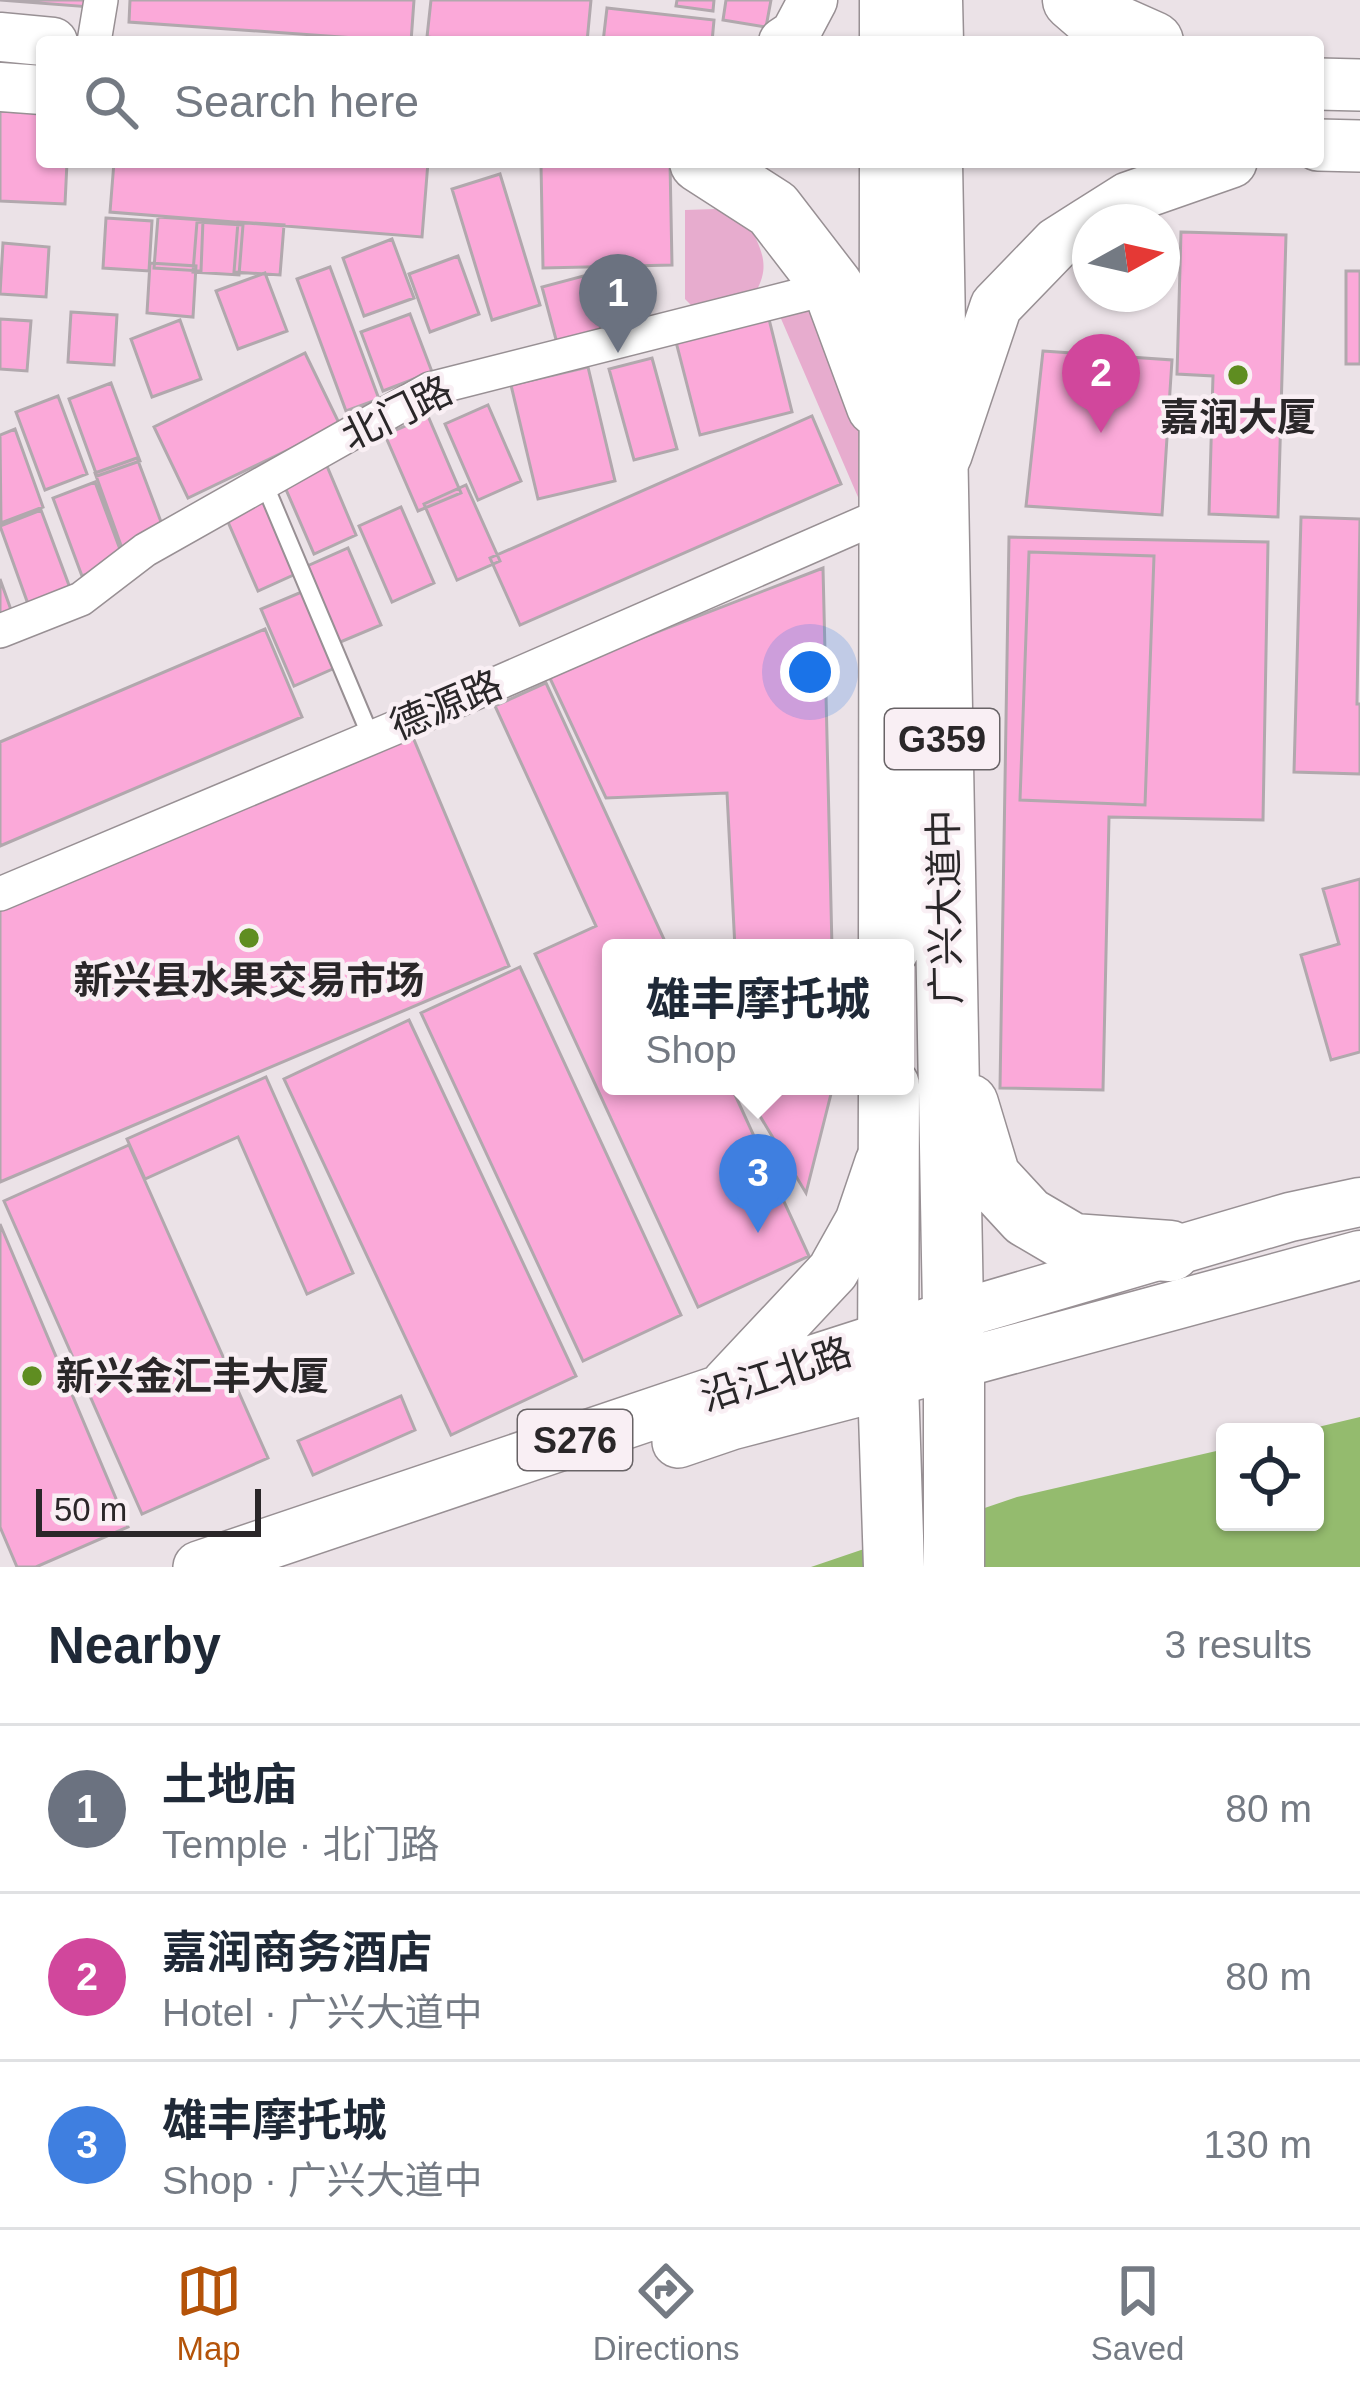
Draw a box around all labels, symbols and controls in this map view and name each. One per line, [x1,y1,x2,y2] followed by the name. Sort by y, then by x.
[36,36,1324,168] search box
[78,69,144,135] icon: search
[174,76,419,127] text: Search here
[1072,204,1180,312] north arrow
[579,254,657,353] pin: 1
[1062,334,1140,433] pin: 2
[1225,362,1251,388] marker: 嘉润大厦
[335,368,459,458] street label: 北门路
[1160,396,1316,439] place label: 嘉润大厦
[780,642,840,702] your location
[384,662,508,748] street label: 德源路
[885,709,999,769] road number: G359
[922,809,968,1005] street label: 广兴大道中
[236,925,262,951] marker: 新兴县水果交易市场
[602,939,914,1095] popup
[73,959,425,1002] place label: 新兴县水果交易市场
[645,974,871,1025] text: 雄丰摩托城
[645,1028,737,1071] text: Shop
[719,1134,797,1233] pin: 3
[695,1329,857,1419] street label: 沿江北路
[56,1355,329,1398] place label: 新兴金汇丰大厦
[19,1363,45,1389] marker: 新兴金汇丰大厦
[518,1410,632,1470] road number: S276
[1216,1423,1324,1531] map controls
[1216,1423,1324,1531] button: locate
[36,1483,261,1536] scale bar
[54,1491,127,1528] text: 50 m
[48,1617,221,1674] text: Nearby
[1165,1623,1312,1666] text: 3 results
[162,1759,297,1810] text: 土地庙
[76,1787,98,1830] text: 1
[1225,1787,1312,1830] text: 80 m
[162,1823,439,1866] text: Temple · 北门路
[162,1927,432,1978] text: 嘉润商务酒店
[76,1955,98,1998] text: 2
[1225,1955,1312,1998] text: 80 m
[162,1991,483,2034] text: Hotel · 广兴大道中
[162,2095,387,2146] text: 雄丰摩托城
[76,2123,98,2166] text: 3
[1204,2123,1312,2166] text: 130 m
[162,2159,483,2202] text: Shop · 广兴大道中
[176,2258,242,2368] tab: Map
[593,2258,740,2368] tab: Directions
[1091,2258,1184,2368] tab: Saved

